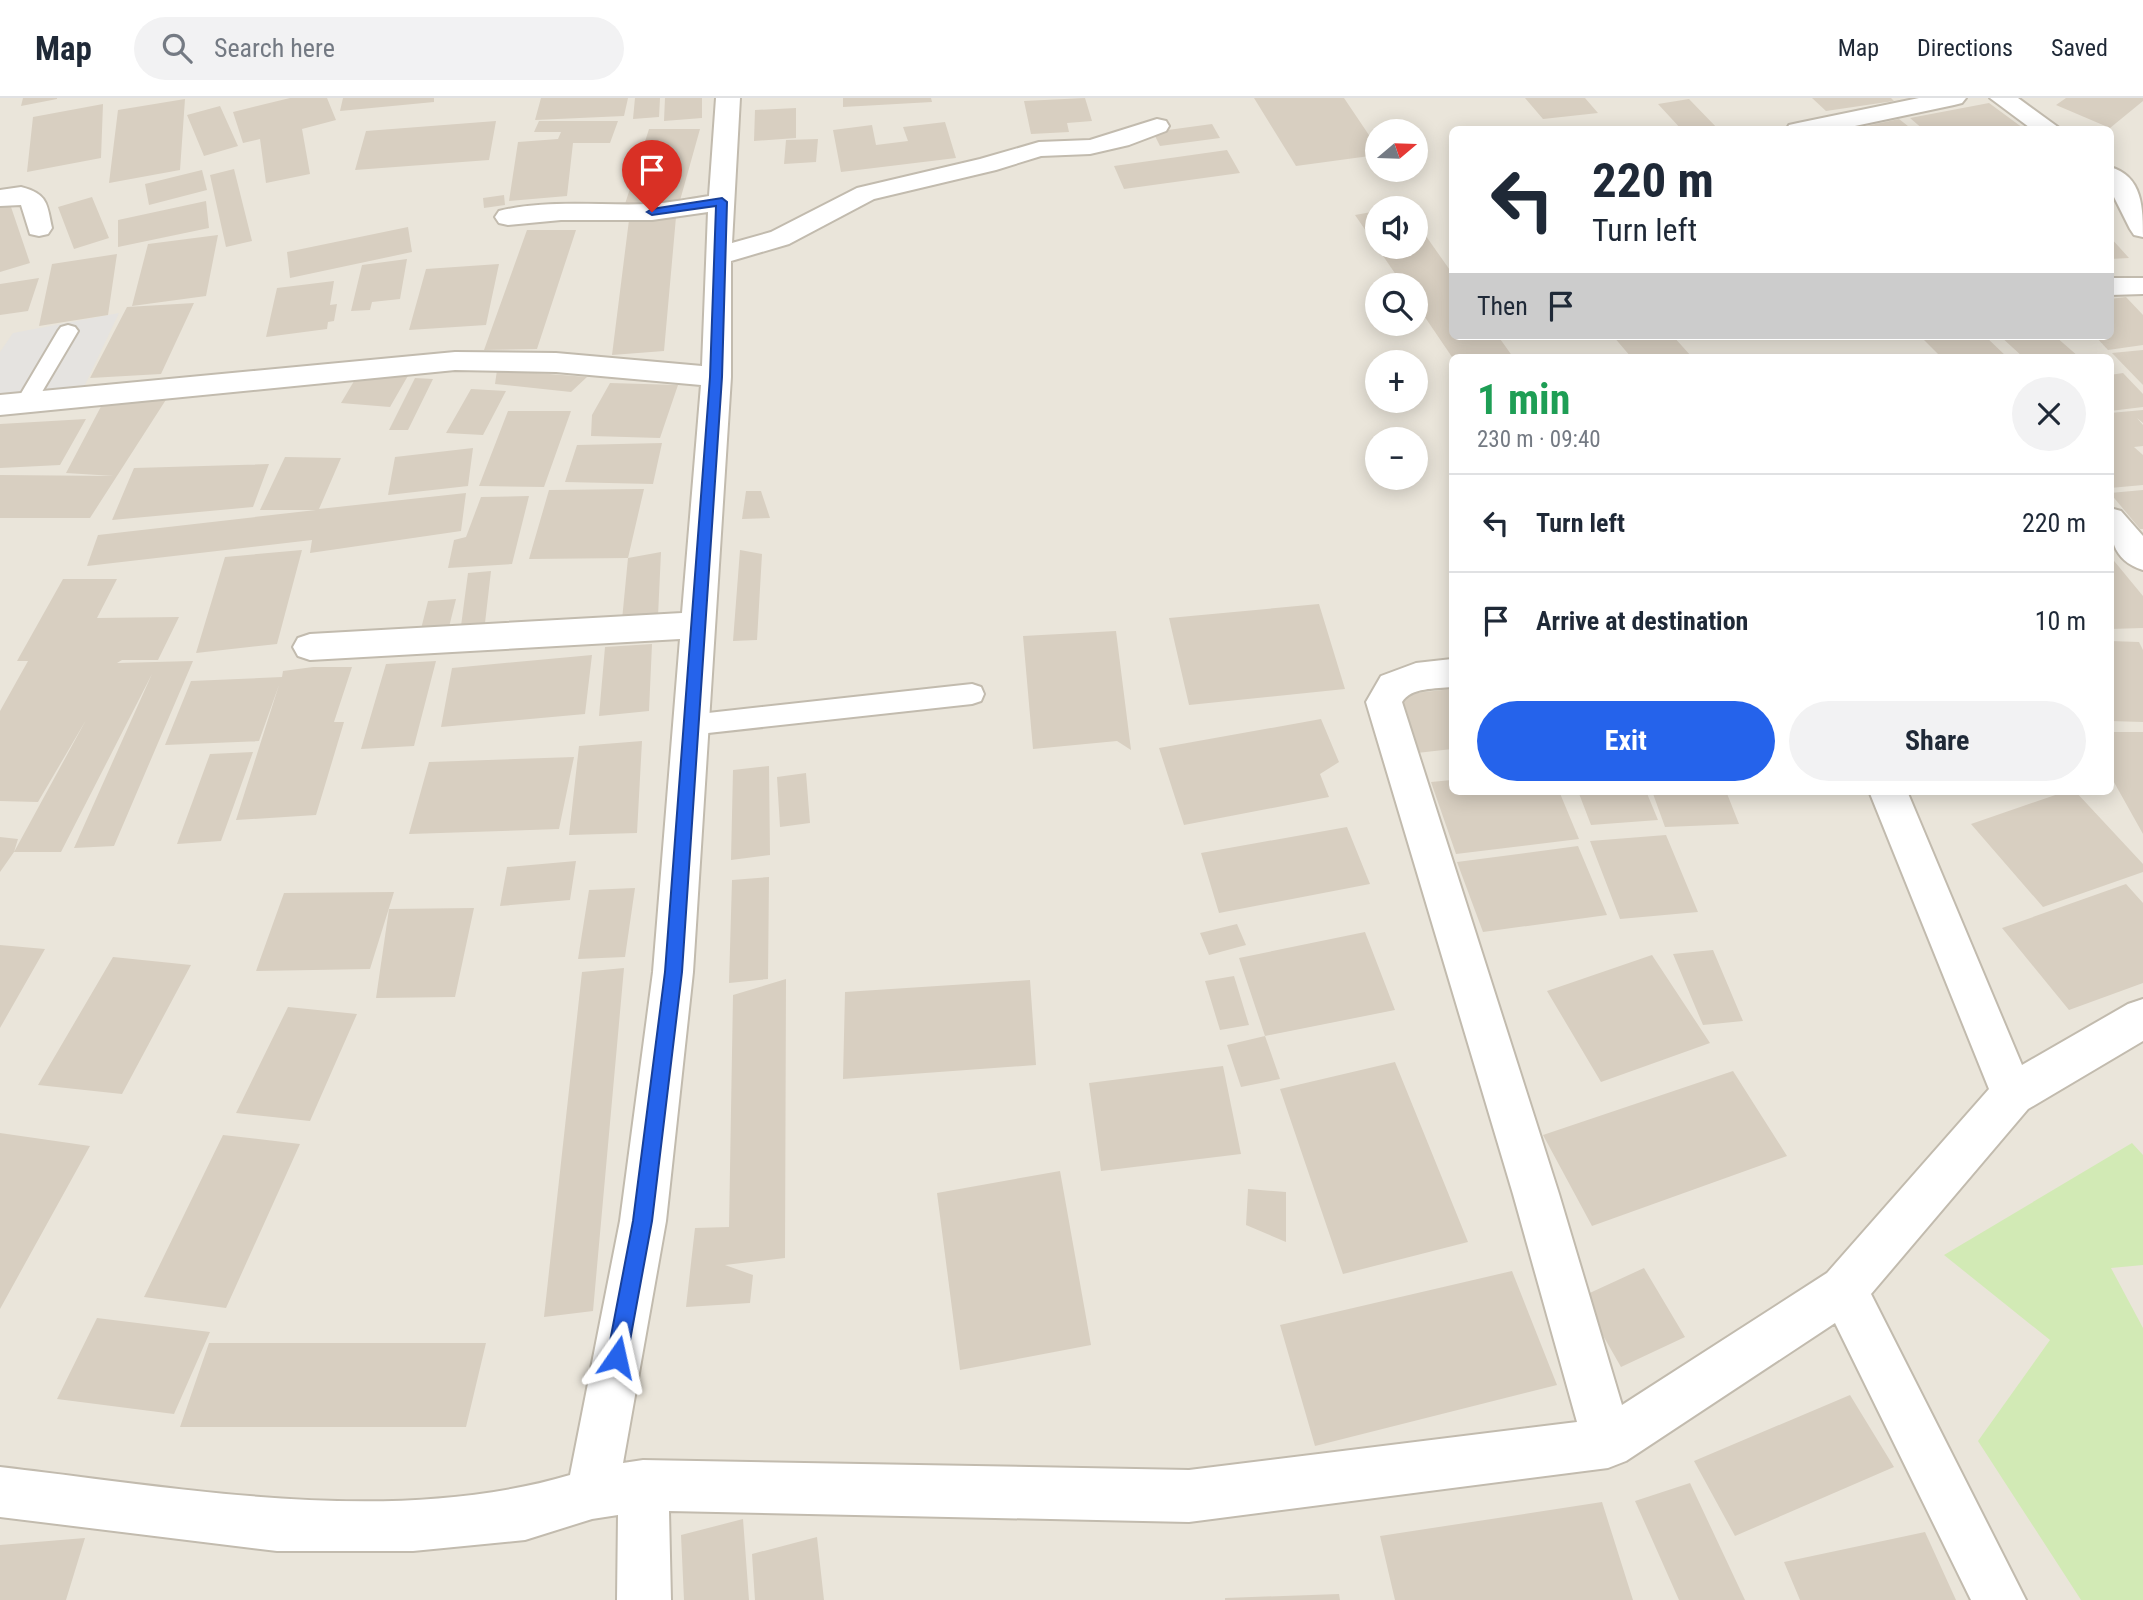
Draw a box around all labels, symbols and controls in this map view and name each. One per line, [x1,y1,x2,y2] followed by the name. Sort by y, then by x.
[134,17,624,80] search box
[35,29,92,68] text: Map
[158,29,196,67] icon: search
[214,33,335,63] text: Search here
[1838,34,1879,62] text: Map
[1917,34,2013,62] text: Directions
[2051,34,2108,62] text: Saved
[1365,119,1428,182] north arrow
[1365,119,1428,490] map controls
[622,140,682,212] pin
[633,151,671,189] icon: arrive
[1592,152,1714,209] text: 220 m
[1477,154,1568,245] icon: left
[1365,196,1428,259] button: sound
[1592,211,1697,249] text: Turn left
[1365,273,1428,336] button: search
[1542,287,1580,325] icon: arrive
[1477,291,1528,321] text: Then
[1365,350,1428,413] button: +
[1477,375,1570,424] text: 1 min
[2012,377,2086,451] button: close
[1477,426,1601,453] text: 230 m · 09:40
[1365,427,1428,490] button: −
[1477,504,1515,542] icon: left
[1536,508,1625,538] text: Turn left
[2022,508,2086,538] text: 220 m
[1477,602,1515,640] icon: arrive
[1536,606,1748,636] text: Arrive at destination
[2035,606,2086,636] text: 10 m
[1477,701,1775,781] button: Exit
[1789,701,2086,781] button: Share
[580,1320,654,1394] position arrow

